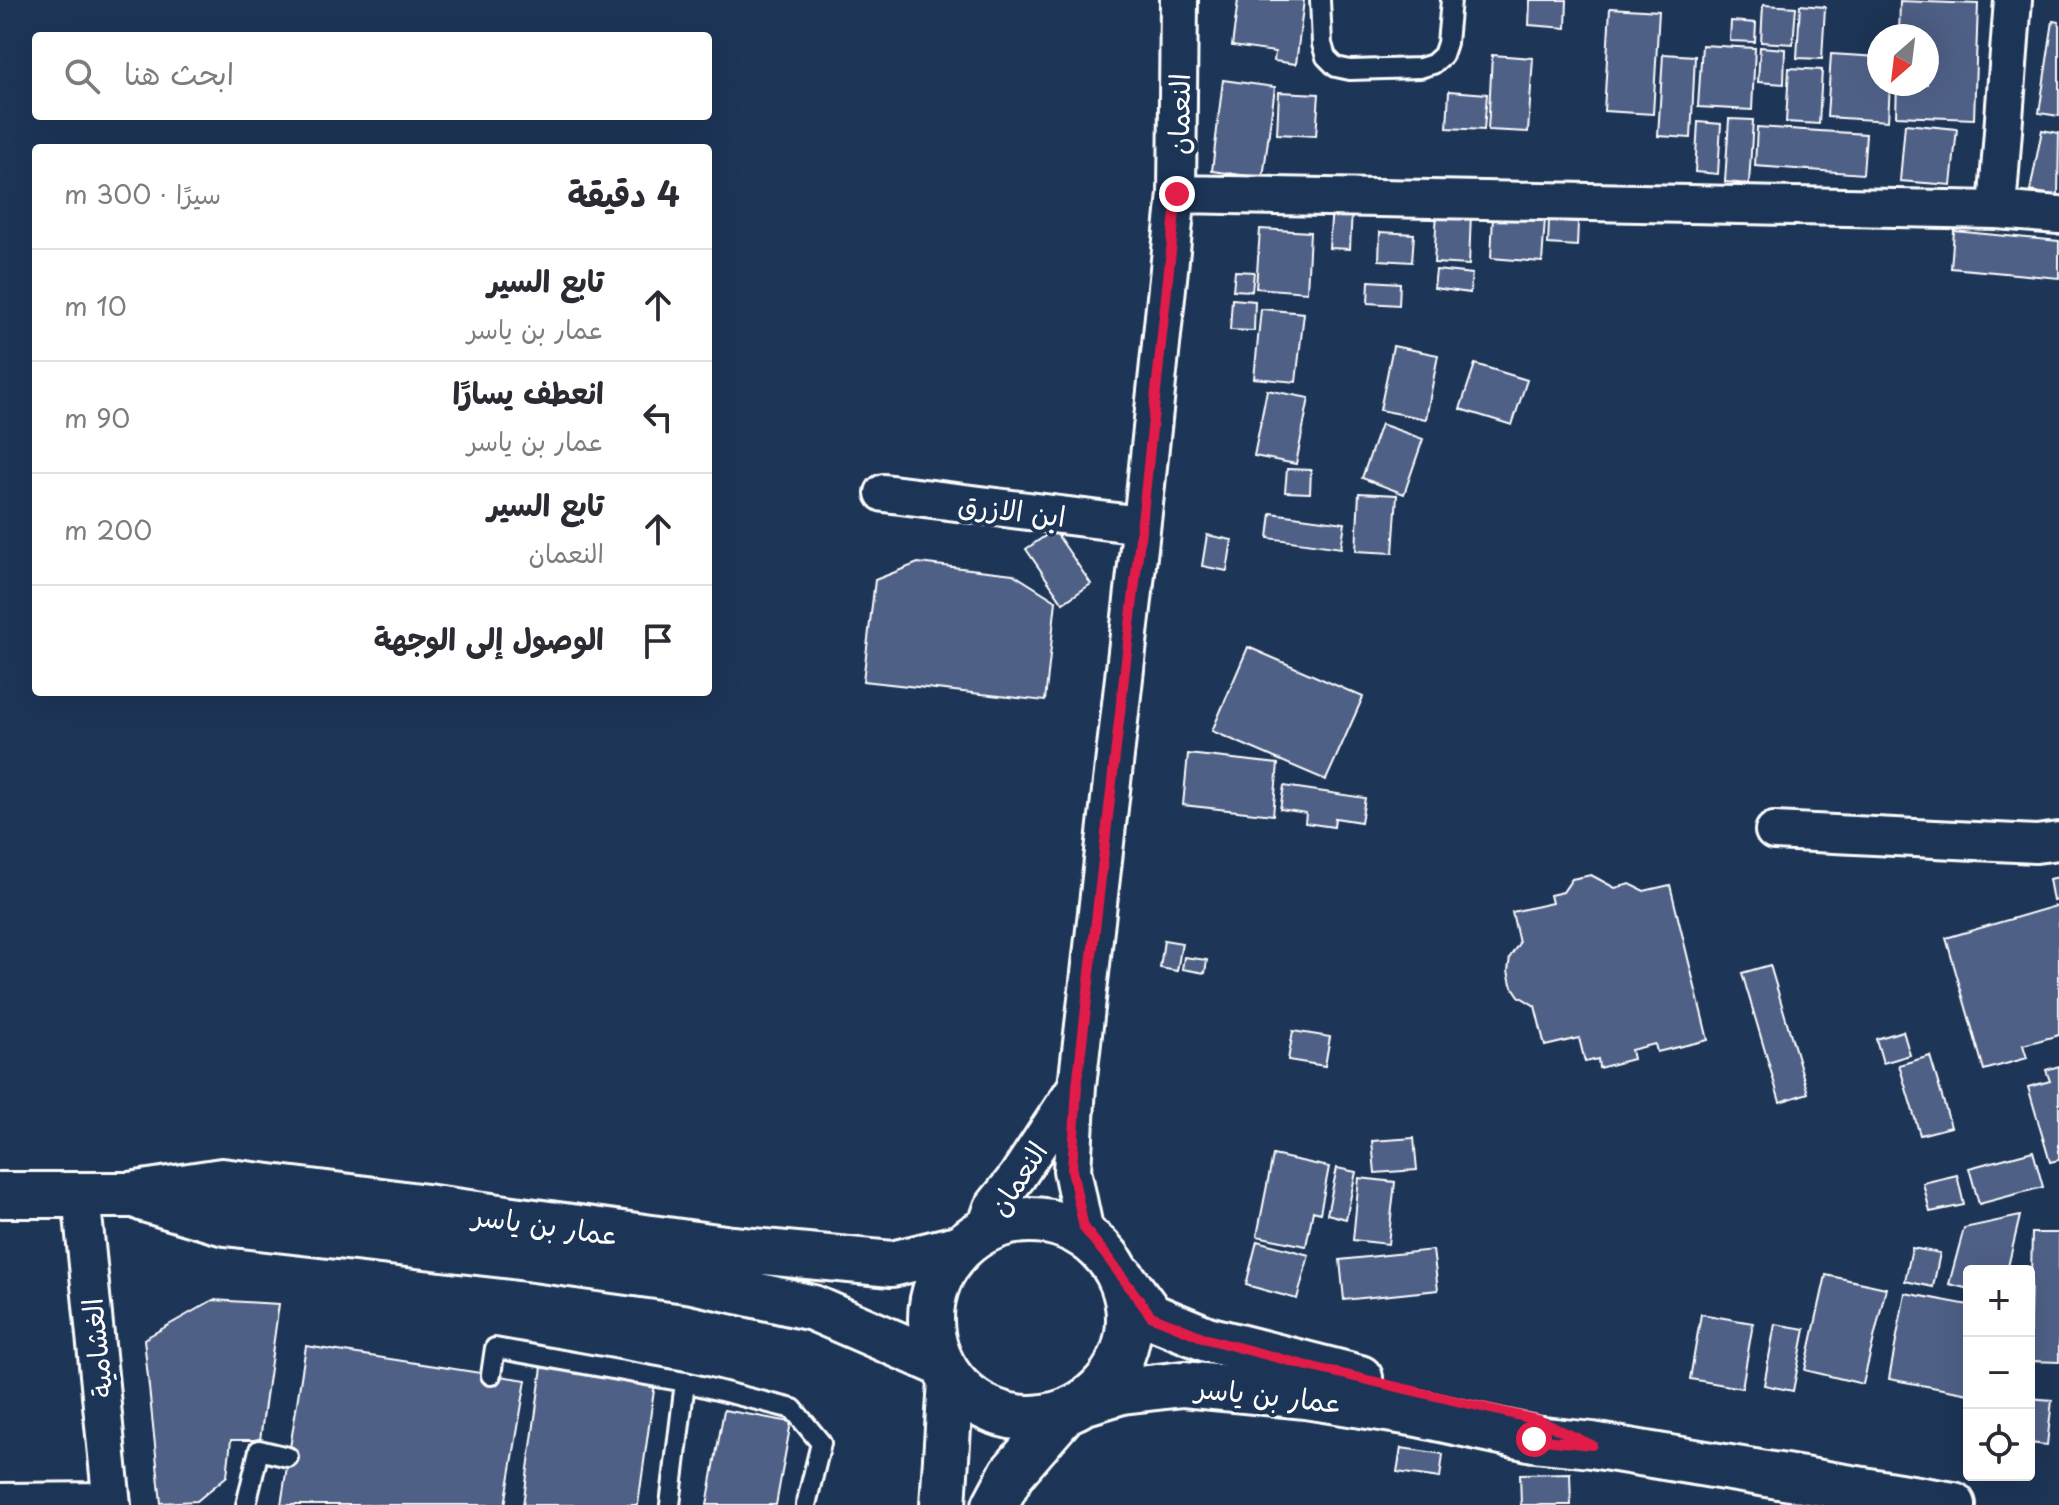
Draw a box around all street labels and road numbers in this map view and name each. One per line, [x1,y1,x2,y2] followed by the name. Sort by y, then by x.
[1156,73,1200,155] street label: النعمان
[956,481,1068,537] street label: ابن الازرق
[977,1132,1057,1224] street label: النعمان
[468,1192,622,1256] street label: عمار بن ياسر
[69,1296,123,1400] street label: الغشامية
[1191,1365,1345,1423] street label: عمار بن ياسر

